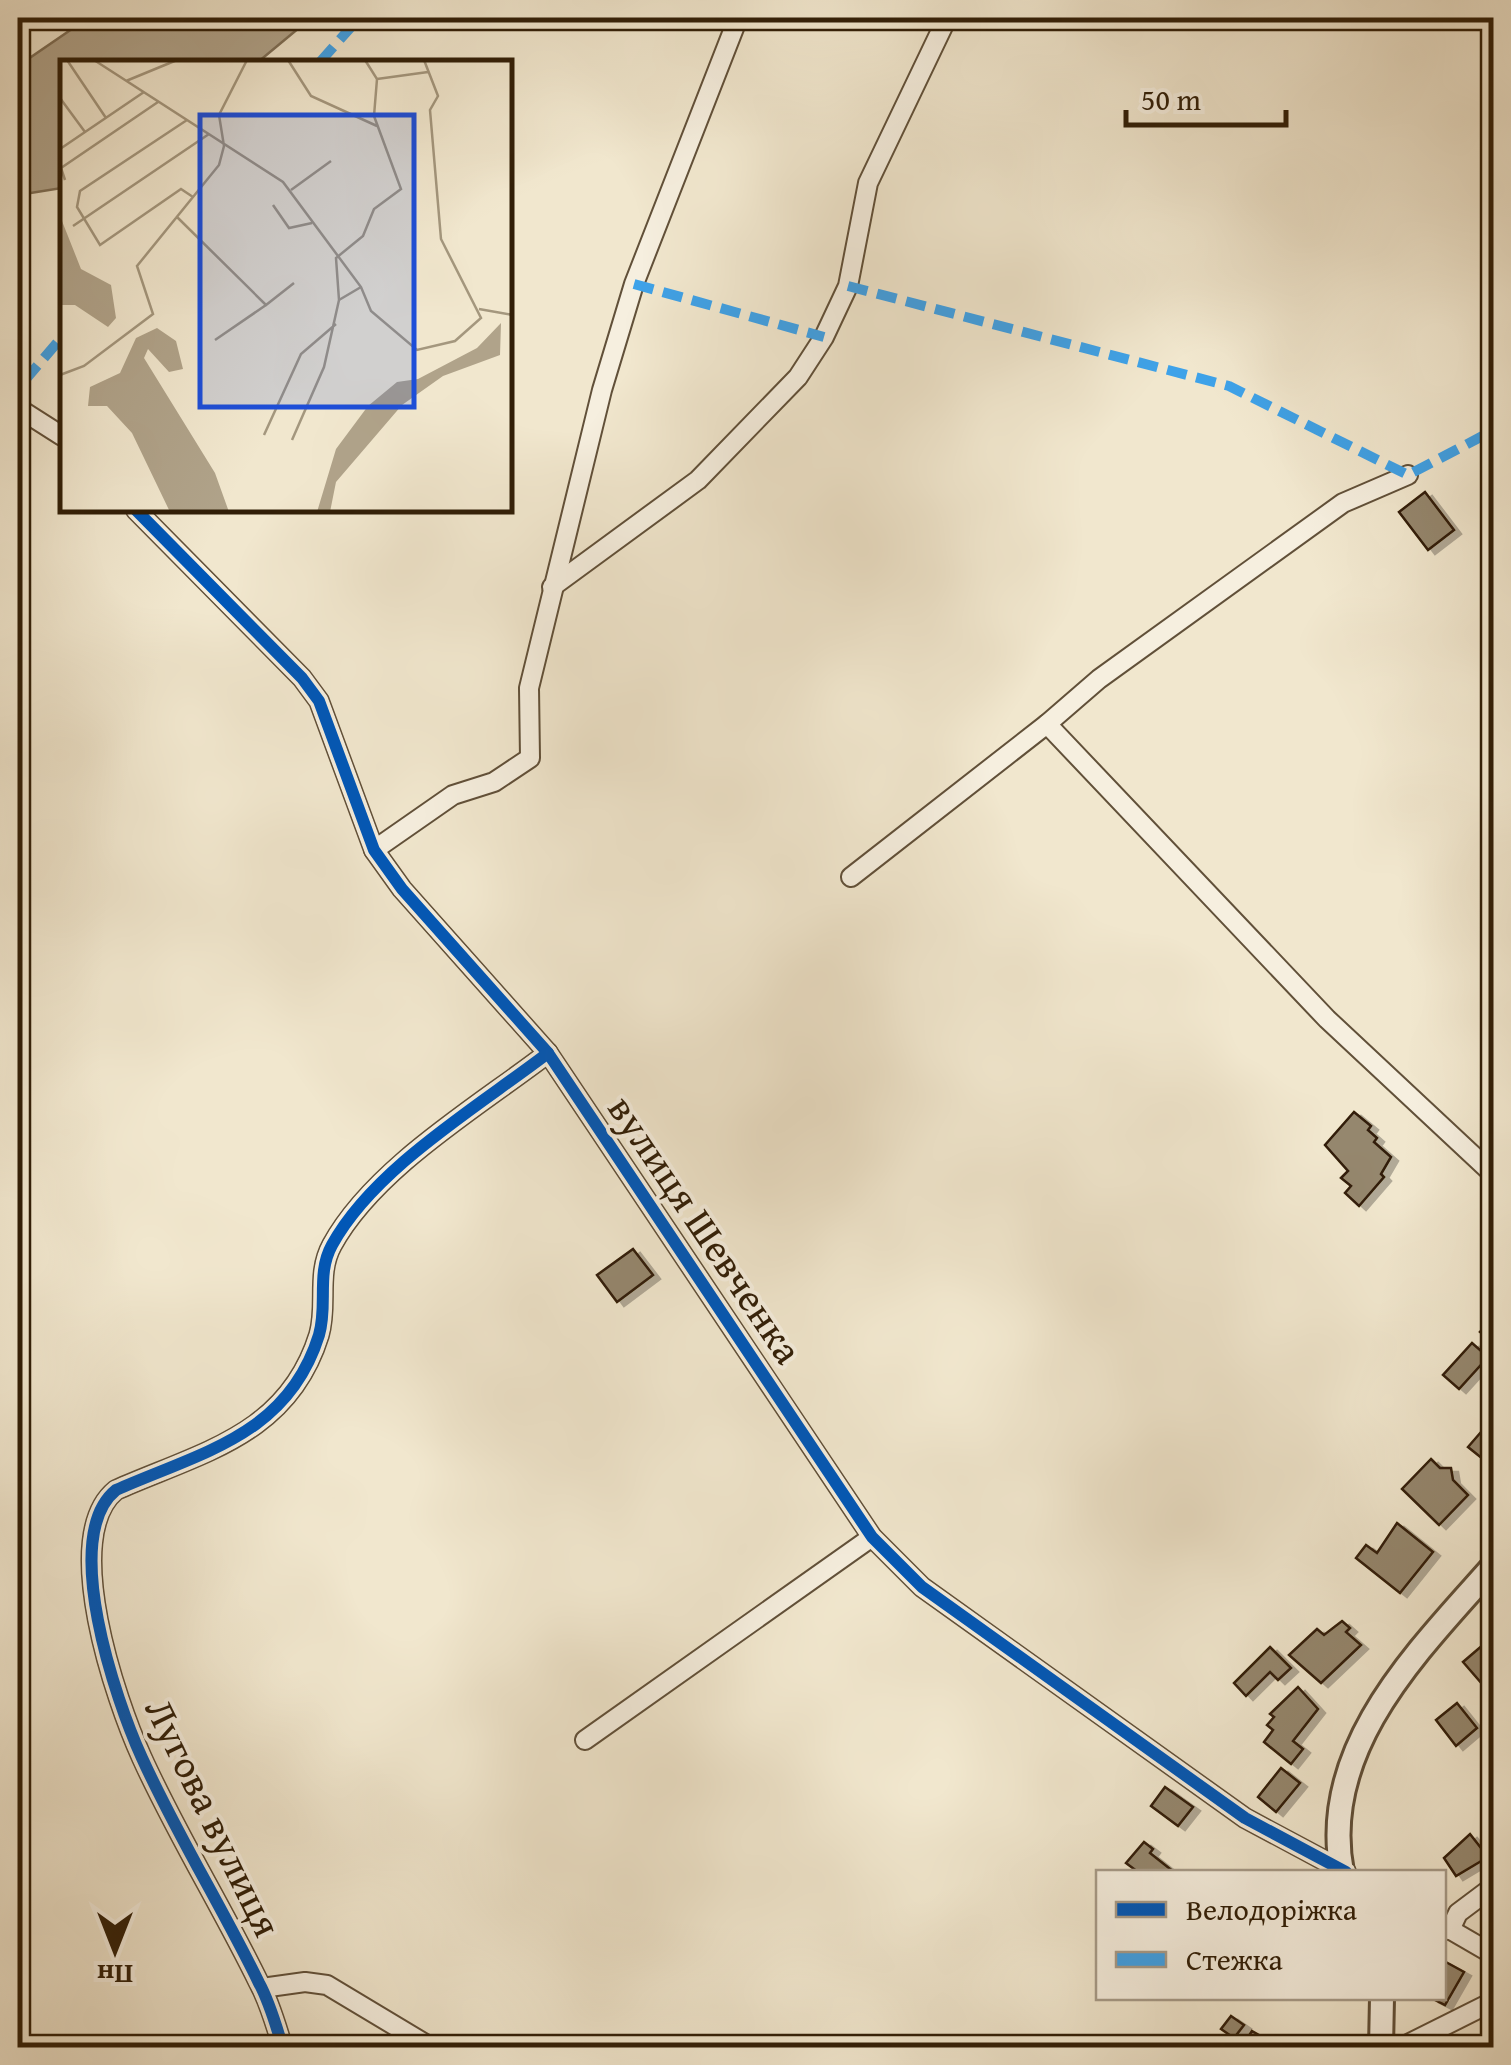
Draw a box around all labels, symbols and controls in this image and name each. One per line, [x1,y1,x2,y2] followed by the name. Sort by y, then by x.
[60,60,512,512] inset map
[1126,65,1286,127] scale bar
[1141,77,1201,121] text: 50 m
[594,1083,818,1375] street label: вулиця Шевченка
[131,1688,297,1946] street label: Лугова вулиця
[1096,1870,1446,2000] legend
[1186,1887,1358,1931] text: Велодоріжка
[65,1900,165,2000] north arrow
[1186,1937,1284,1981] text: Стежка
[97,1955,133,1996] text: Пн

